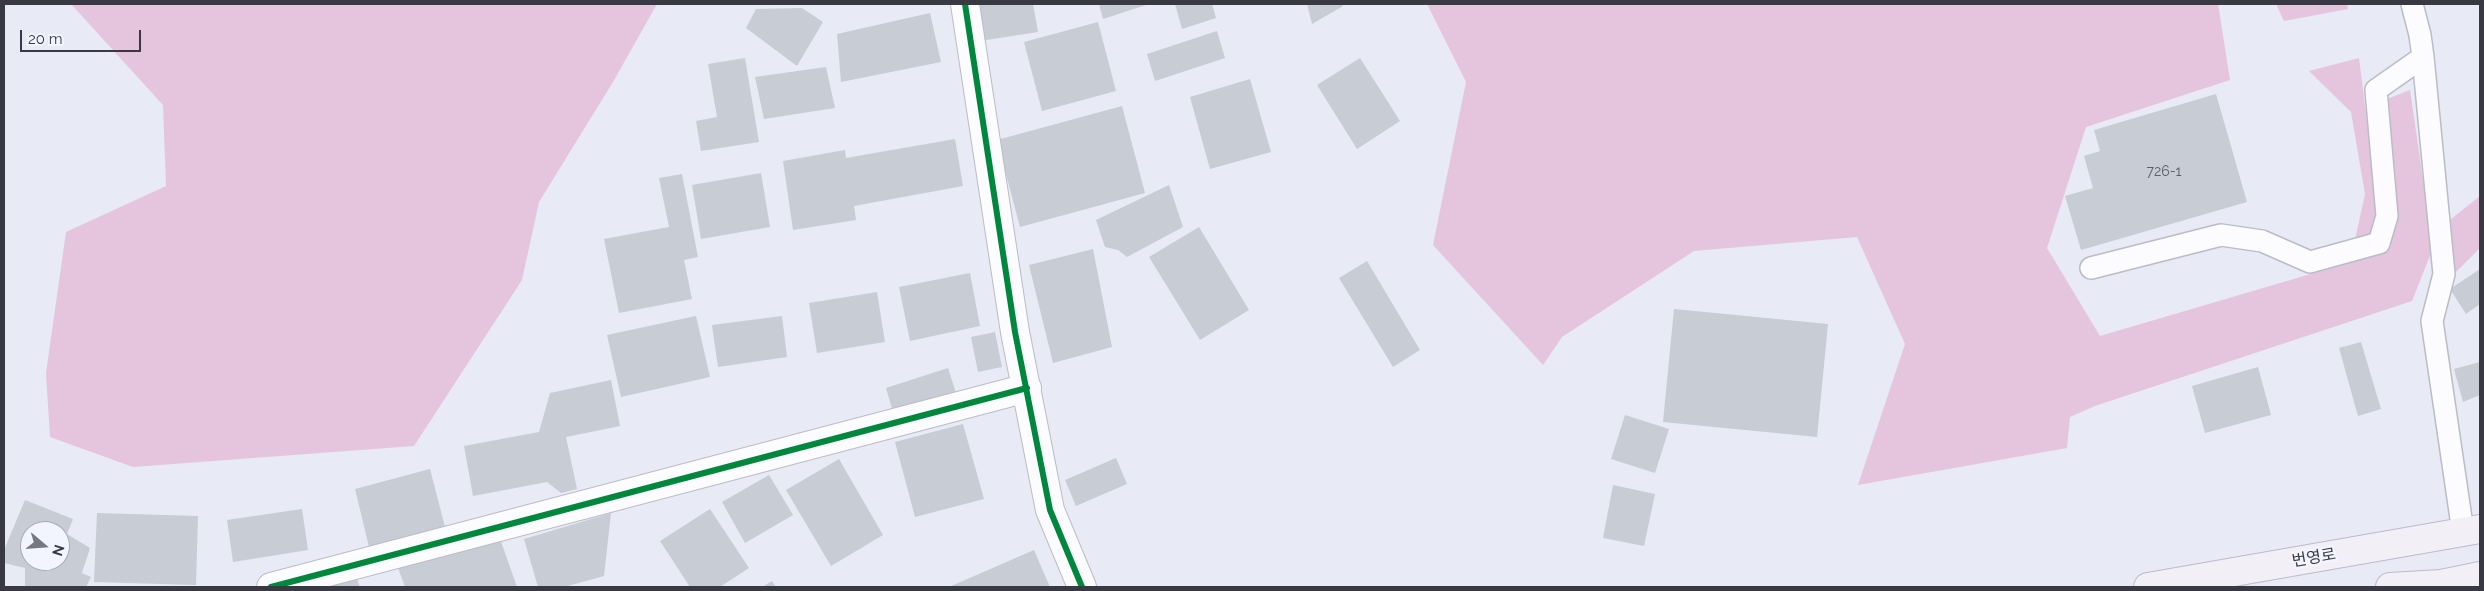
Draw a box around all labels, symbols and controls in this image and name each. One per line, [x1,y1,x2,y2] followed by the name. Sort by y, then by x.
[22,20,144,52] scale bar
[28,30,63,48] text: 20 m
[2146,164,2182,180] house number: 726-1
[20,521,70,571] north arrow
[49,543,68,558] text: N
[2291,545,2337,571] street label: 번영로

